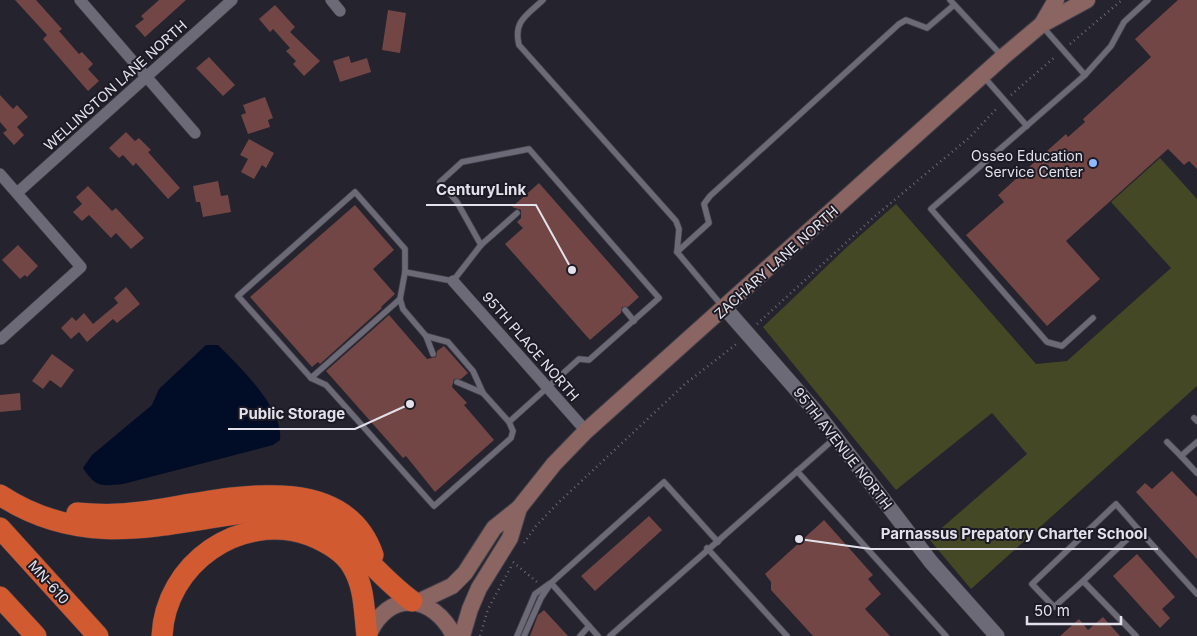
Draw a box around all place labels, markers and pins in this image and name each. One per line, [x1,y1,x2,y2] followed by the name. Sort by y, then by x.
[971,147,1083,180] place label: Osseo Education Service Center
[1087,157,1099,169] marker: Osseo Education Service Center
[426,175,536,205] callout: CenturyLink
[228,399,355,429] callout: Public Storage
[871,519,1158,549] callout: Parnassus Prepatory Charter School

